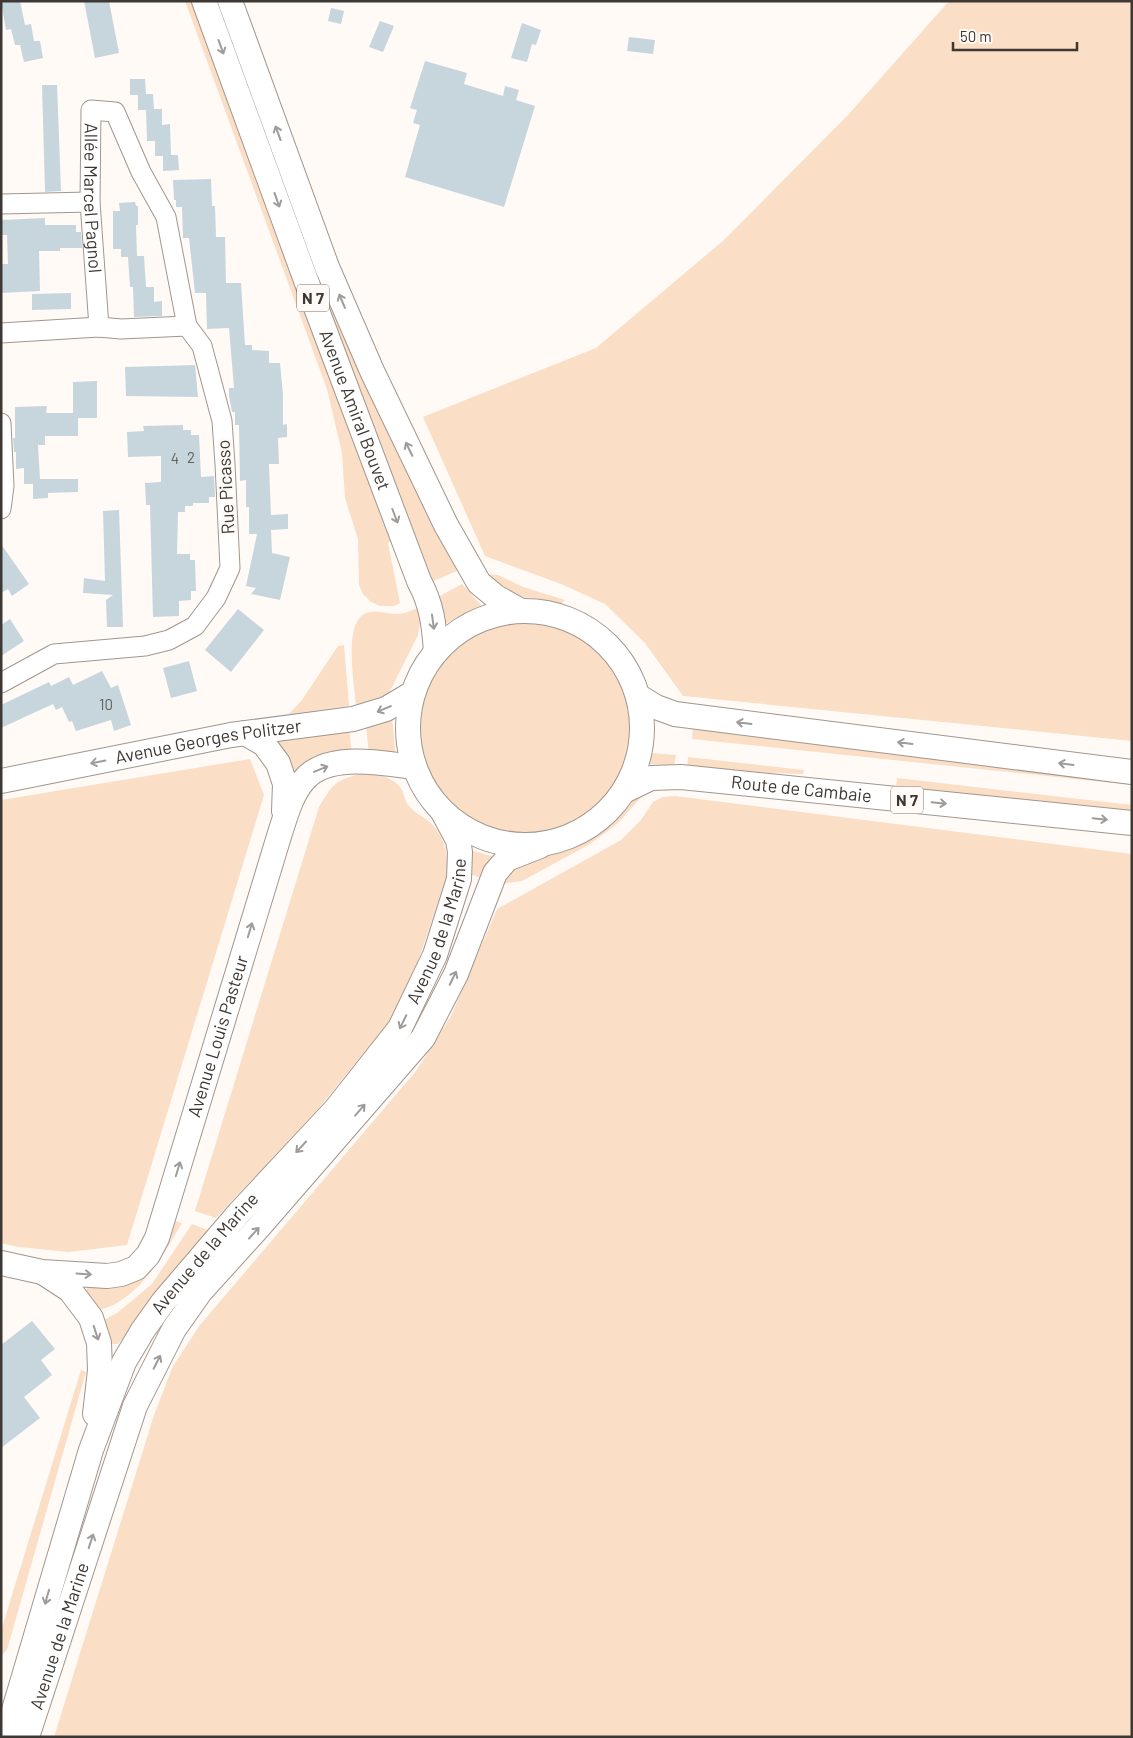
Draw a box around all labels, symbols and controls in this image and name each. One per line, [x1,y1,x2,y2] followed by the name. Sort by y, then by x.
[953,20,1077,52] scale bar
[960,27,992,45] text: 50 m
[217,39,226,54] one-way arrow
[80,123,107,274] street label: Allée Marcel Pagnol
[273,126,282,141] one-way arrow
[273,191,282,207] one-way arrow
[297,284,329,312] road number: N 7
[336,294,346,309] one-way arrow
[315,326,396,493] street label: Avenue Amiral Bouvet
[212,439,238,535] street label: Rue Picasso
[404,442,414,457] one-way arrow
[187,448,195,466] house number: 2
[171,449,179,467] house number: 4
[391,508,400,523] one-way arrow
[428,614,438,630] one-way arrow
[99,695,113,713] house number: 10
[377,704,392,714] one-way arrow
[113,714,303,768] street label: Avenue Georges Politzer
[736,718,752,728] one-way arrow
[897,738,913,748] one-way arrow
[90,758,106,767] one-way arrow
[1058,759,1074,769] one-way arrow
[313,764,328,773] one-way arrow
[730,770,873,806] street label: Route de Cambaie
[891,786,923,814] road number: N 7
[930,798,946,808] one-way arrow
[1092,815,1108,824] one-way arrow
[401,858,470,1007] street label: Avenue de la Marine
[246,922,256,938] one-way arrow
[182,952,252,1120] street label: Avenue Louis Pasteur
[449,971,459,986] one-way arrow
[398,1014,408,1029] one-way arrow
[355,1104,366,1117] one-way arrow
[295,1141,307,1154] one-way arrow
[174,1162,183,1177] one-way arrow
[146,1187,262,1318] street label: Avenue de la Marine
[248,1227,260,1240] one-way arrow
[76,1270,92,1279] one-way arrow
[92,1325,101,1340] one-way arrow
[153,1355,162,1370] one-way arrow
[87,1533,97,1549] one-way arrow
[25,1560,93,1712] street label: Avenue de la Marine
[42,1589,52,1605] one-way arrow

